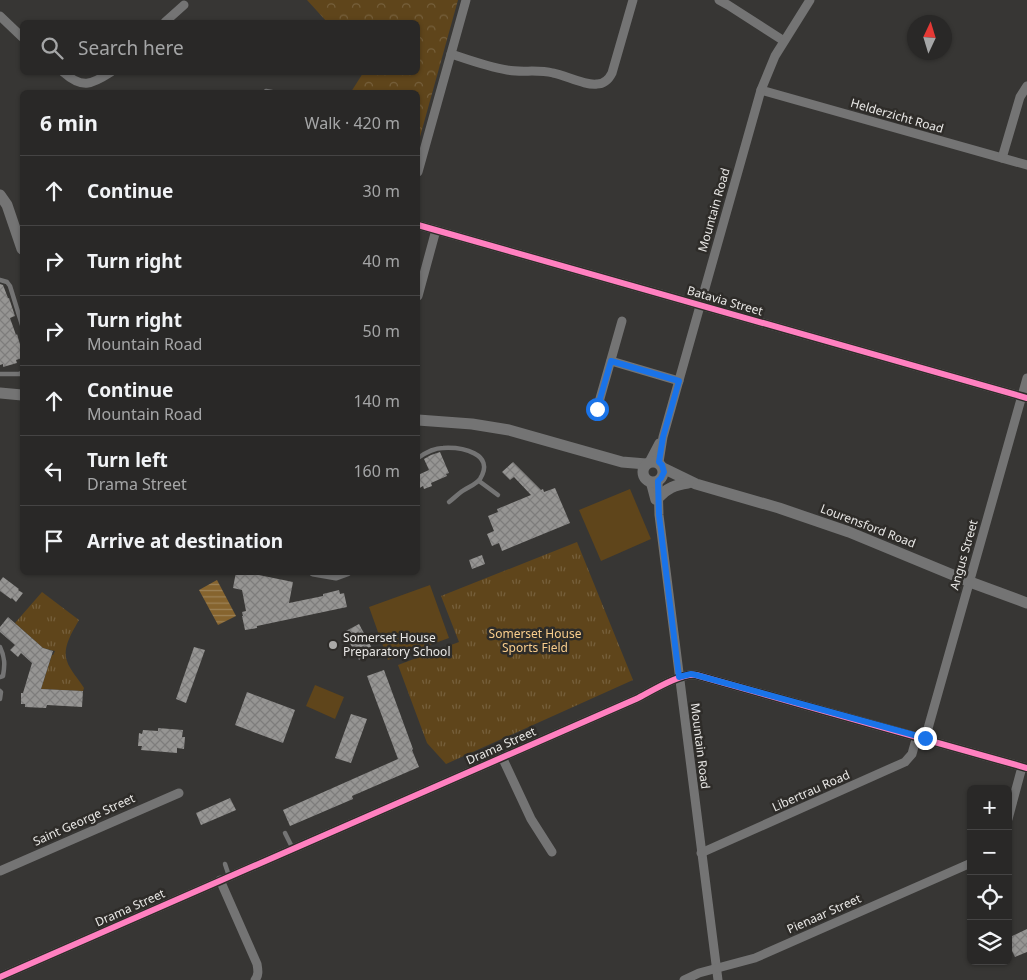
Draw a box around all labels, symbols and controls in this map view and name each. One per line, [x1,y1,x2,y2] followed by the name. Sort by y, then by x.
[907,15,952,60] north arrow
[20,20,420,75] search box
[38,34,66,62] icon: search
[78,35,184,61] text: Search here
[849,94,946,137] street label: Helderzicht Road
[40,109,98,137] text: 6 min
[305,112,400,134] text: Walk · 420 m
[693,166,734,254] street label: Mountain Road
[40,177,68,205] icon: ahead
[87,178,173,204] text: Continue
[363,180,400,202] text: 30 m
[40,247,68,275] icon: right
[87,248,182,274] text: Turn right
[363,250,400,272] text: 40 m
[685,282,766,320] street label: Batavia Street
[87,307,182,333] text: Turn right
[40,317,68,345] icon: right
[363,320,400,342] text: 50 m
[87,333,202,355] text: Mountain Road
[87,377,173,403] text: Continue
[40,387,68,415] icon: ahead
[353,390,400,412] text: 140 m
[586,398,609,421] route start
[87,403,202,425] text: Mountain Road
[87,447,168,473] text: Turn left
[40,457,68,485] icon: left
[353,460,400,482] text: 160 m
[87,473,187,495] text: Drama Street
[818,499,918,552] street label: Lourensford Road
[945,517,982,592] street label: Angus Street
[40,527,68,555] icon: arrive
[87,528,283,554] text: Arrive at destination
[489,625,582,656] park label: Somerset House Sports Field
[343,629,450,660] place label: Somerset House Preparatory School
[327,639,339,651] marker: Somerset House Preparatory School
[687,702,714,790] street label: Mountain Road
[463,722,539,769] street label: Drama Street
[914,727,937,750] route end
[769,766,852,815] street label: Libertrau Road
[967,785,1012,965] map controls
[967,785,1012,830] button: +
[30,789,138,850] street label: Saint George Street
[967,830,1012,875] button: −
[967,875,1012,920] button: locate
[92,884,168,931] street label: Drama Street
[784,889,864,937] street label: Pienaar Street
[967,920,1012,965] button: layers

